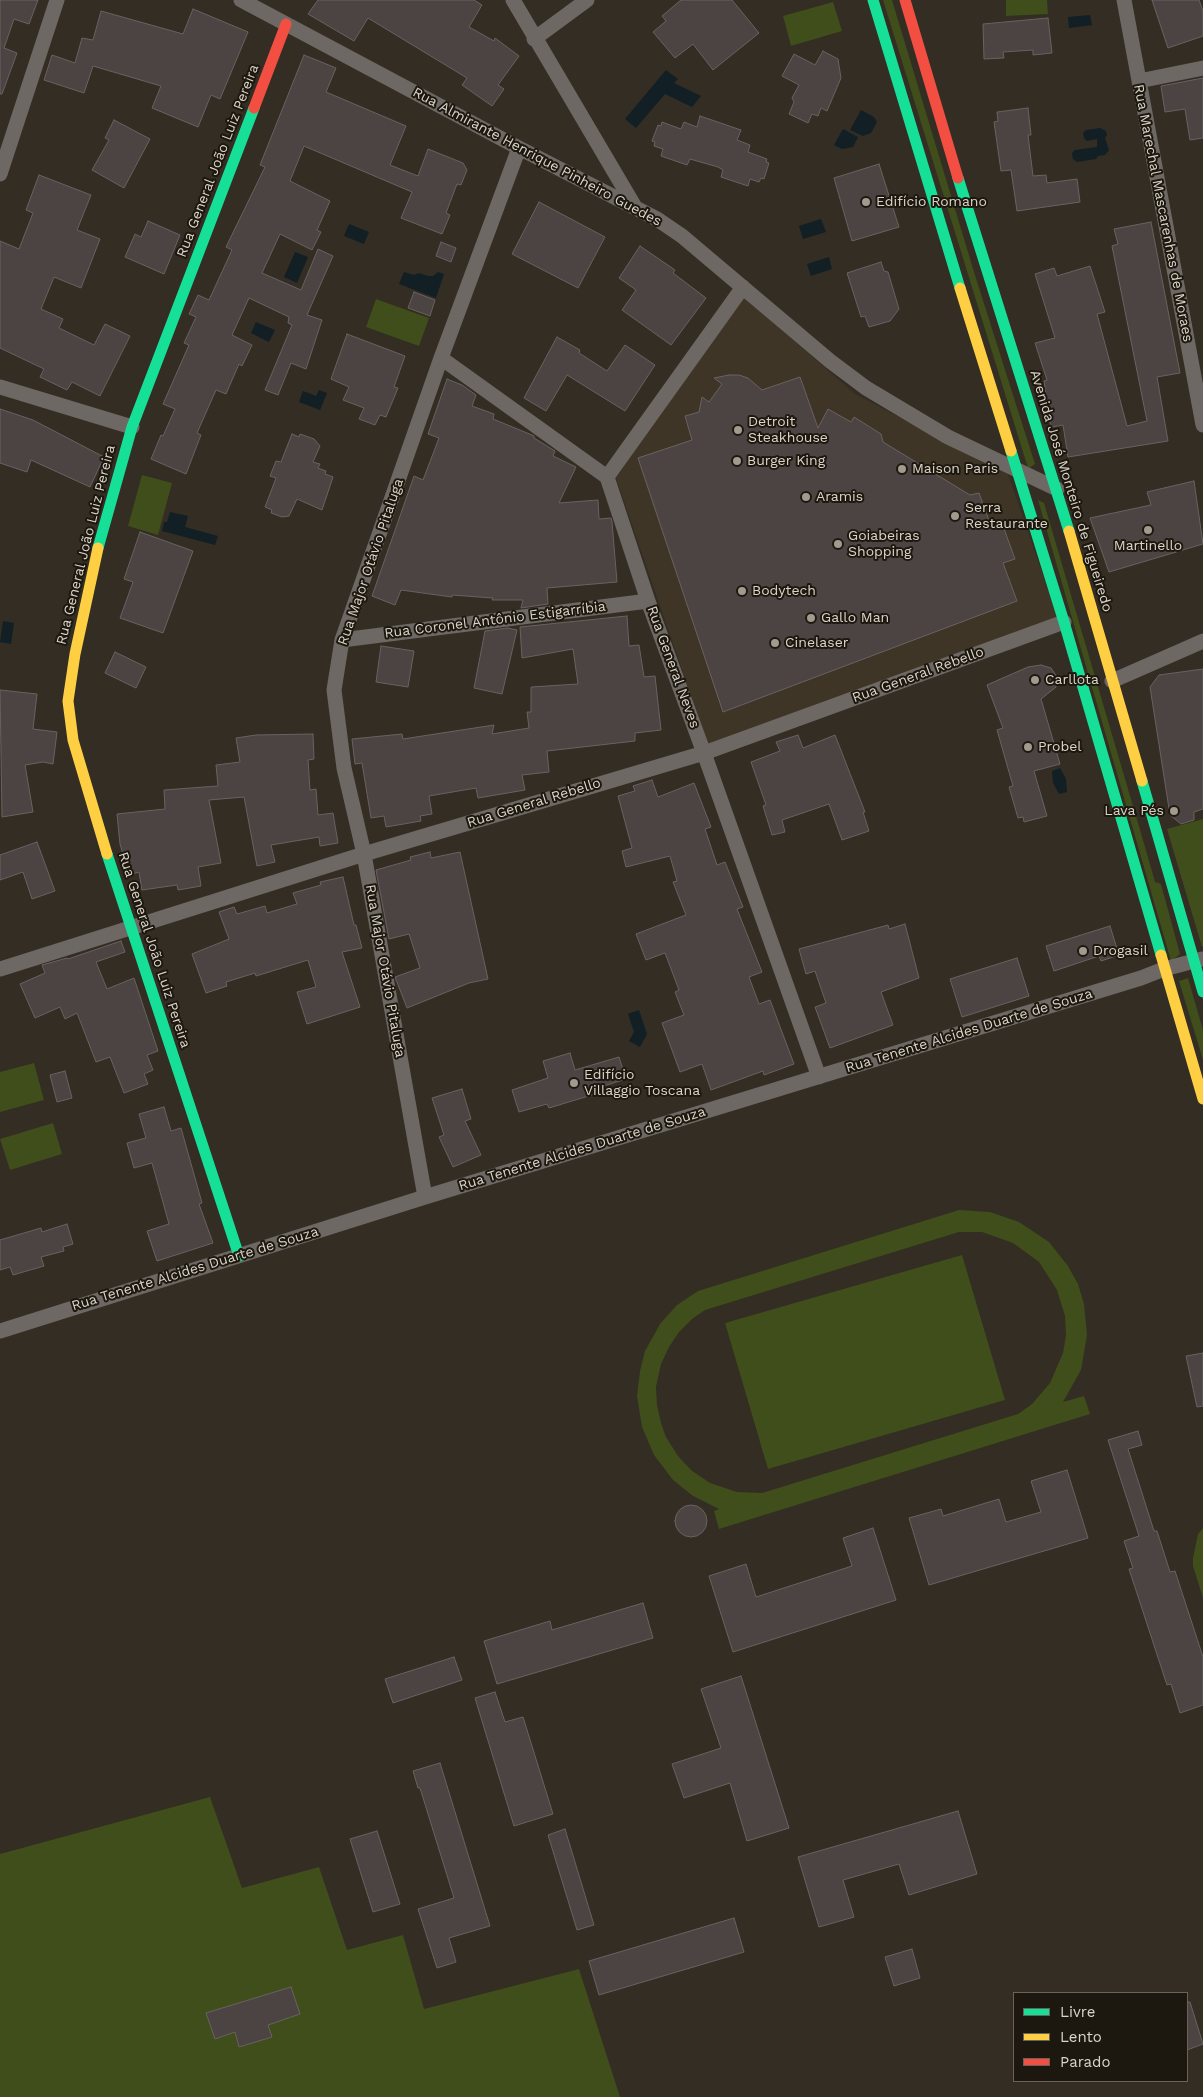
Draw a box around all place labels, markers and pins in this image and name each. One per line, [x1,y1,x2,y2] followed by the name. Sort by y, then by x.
[876,194,987,210] place label: Edifício Romano
[860,196,872,208] marker: Edifício Romano
[748,414,828,447] place label: Detroit Steakhouse
[732,424,744,436] marker: Detroit Steakhouse
[747,453,825,469] place label: Burger King
[731,455,743,467] marker: Burger King
[912,461,998,477] place label: Maison Paris
[896,463,908,475] marker: Maison Paris
[816,489,863,505] place label: Aramis
[800,491,812,503] marker: Aramis
[965,500,1048,532] place label: Serra Restaurante
[949,510,961,522] marker: Serra Restaurante
[1142,524,1154,536] marker: Martinello
[848,528,920,560] place label: Goiabeiras Shopping
[832,538,844,550] marker: Goiabeiras Shopping
[1114,538,1182,554] place label: Martinello
[752,583,816,599] place label: Bodytech
[736,585,748,597] marker: Bodytech
[821,610,889,626] place label: Gallo Man
[805,612,817,624] marker: Gallo Man
[785,635,848,651] place label: Cinelaser
[769,637,781,649] marker: Cinelaser
[1045,672,1099,688] place label: Carllota
[1029,674,1041,686] marker: Carllota
[1038,739,1082,755] place label: Probel
[1022,741,1034,753] marker: Probel
[1104,803,1164,819] place label: Lava Pés
[1168,805,1180,817] marker: Lava Pés
[1093,943,1148,959] place label: Drogasil
[1077,945,1089,957] marker: Drogasil
[584,1067,700,1100] place label: Edifício Villaggio Toscana
[568,1077,580,1089] marker: Edifício Villaggio Toscana

